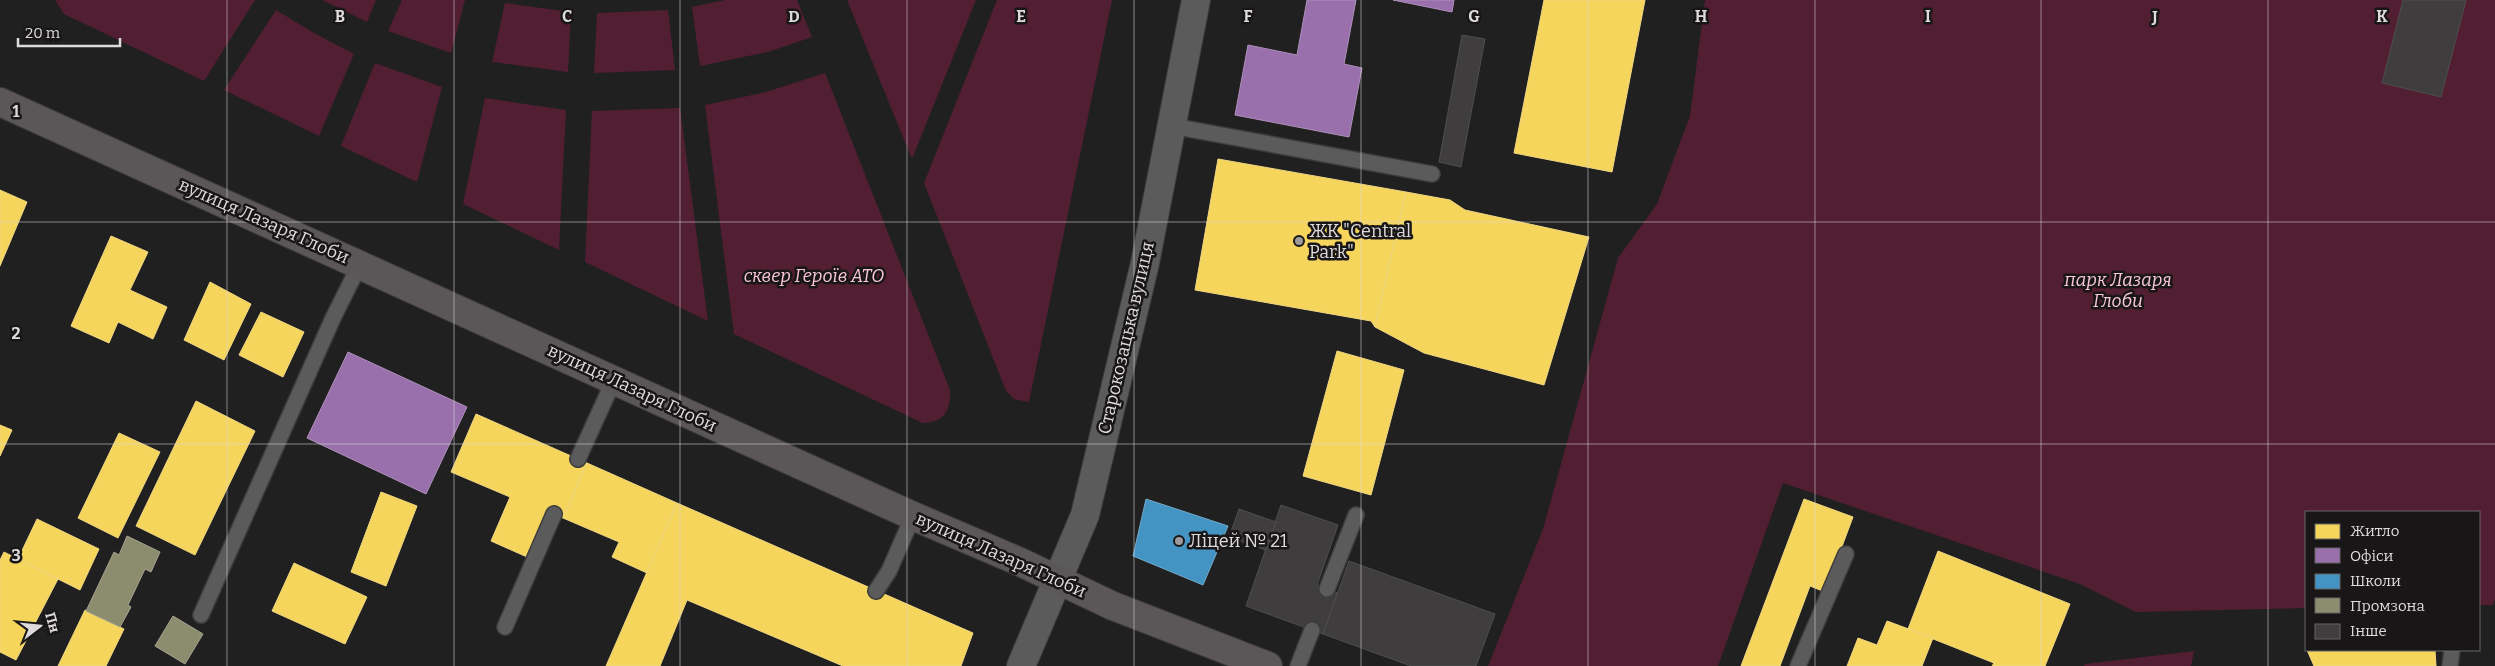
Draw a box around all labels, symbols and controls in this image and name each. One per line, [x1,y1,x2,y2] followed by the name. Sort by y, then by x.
[335,7,345,26] text: B
[562,7,572,26] text: C
[788,7,800,26] text: D
[1016,7,1026,26] text: E
[1244,7,1253,26] text: F
[1468,7,1480,26] text: G
[1695,7,1708,26] text: H
[1925,7,1931,26] text: I
[2151,7,2158,26] text: J
[2376,7,2388,26] text: K
[18,15,120,47] scale bar
[25,24,61,42] text: 20 m
[13,102,20,121] text: 1
[176,174,353,268] street label: вулиця Лазаря Глоби
[1309,220,1411,263] place label: ЖК "Central Park"
[1293,235,1305,247] marker: ЖК "Central Park"
[1093,239,1159,436] street label: Старокозацька вулиця
[744,265,884,287] park label: сквер Героїв АТО
[2063,269,2172,312] park label: парк Лазаря Глоби
[11,324,21,343] text: 2
[544,339,720,437] street label: вулиця Лазаря Глоби
[913,508,1090,602] street label: вулиця Лазаря Глоби
[2305,511,2480,651] legend
[2350,522,2399,540] text: Житло
[1189,530,1288,552] place label: Ліцей № 21
[1173,535,1185,547] marker: Ліцей № 21
[11,546,21,565] text: 3
[2350,547,2394,565] text: Офіси
[2350,572,2401,590] text: Школи
[2350,597,2425,615] text: Промзона
[15,601,65,651] north arrow
[41,610,63,635] text: Пн
[2350,622,2387,640] text: Інше

